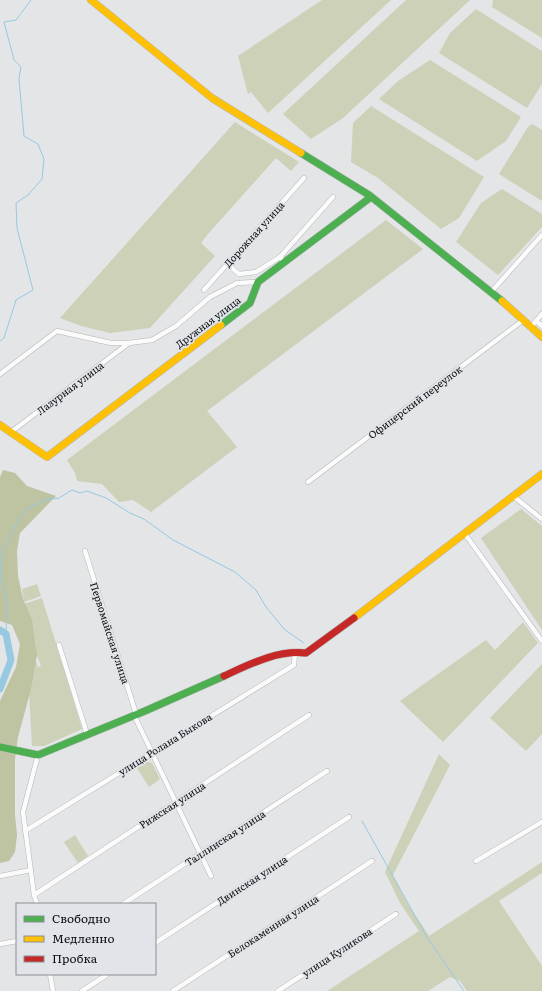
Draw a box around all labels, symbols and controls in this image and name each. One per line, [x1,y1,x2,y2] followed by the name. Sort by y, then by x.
[220,197,288,270] street label: Дорожная улица
[172,292,244,351] street label: Дружная улица
[33,357,107,418] street label: Лазурная улица
[365,361,465,442] street label: Офицерский переулок
[87,580,134,686] street label: Первомайская улица
[115,708,215,778] street label: улица Ролана Быкова
[136,777,208,832] street label: Рижская улица
[181,806,268,869] street label: Таллинская улица
[213,851,291,908] street label: Двинская улица
[224,890,322,961] street label: Белокаменная улица
[16,903,156,975] legend
[52,909,110,927] text: Свободно
[299,923,375,980] street label: улица Куликова
[52,929,115,947] text: Медленно
[52,949,98,967] text: Пробка

